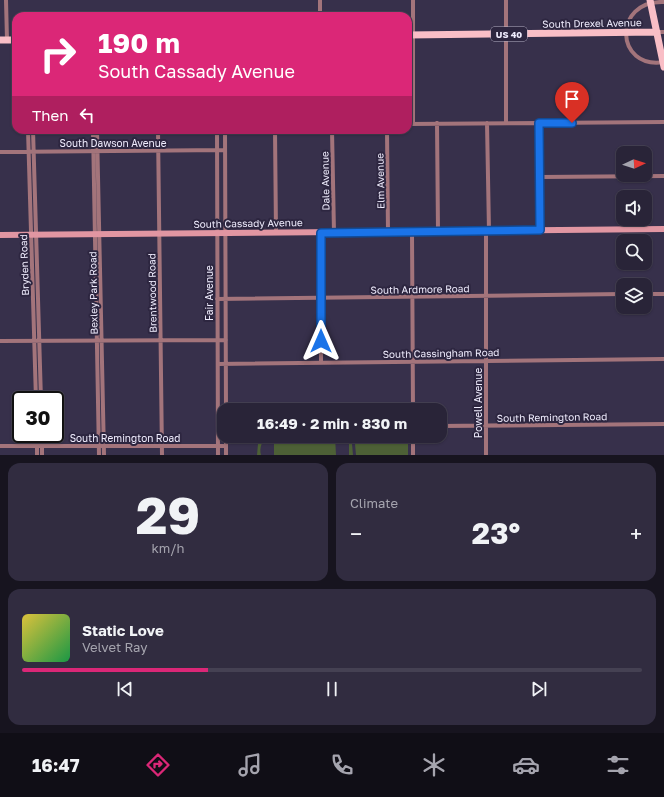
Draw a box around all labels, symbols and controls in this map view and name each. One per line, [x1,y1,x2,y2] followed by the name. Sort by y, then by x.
[542,16,642,30] street label: South Drexel Avenue
[98,26,180,59] text: 190 m
[491,27,527,41] road number: US 40
[32,28,84,80] icon: right
[98,60,295,82] text: South Cassady Avenue
[555,82,589,123] pin
[561,88,583,110] icon: arrive
[76,104,98,126] icon: left
[32,106,68,124] text: Then
[60,137,167,149] street label: South Dawson Avenue
[616,146,652,182] north arrow
[616,146,652,314] map controls
[318,151,332,211] street label: Dale Avenue
[374,153,386,209] street label: Elm Avenue
[616,190,652,226] button: sound
[193,216,303,230] street label: South Cassady Avenue
[17,234,31,296] street label: Bryden Road
[616,234,652,270] button: search
[86,251,100,335] street label: Bexley Park Road
[145,253,159,333] street label: Brentwood Road
[203,265,215,321] street label: Fair Avenue
[616,278,652,314] button: layers
[370,282,470,296] street label: South Ardmore Road
[300,320,342,362] position arrow
[383,346,499,360] street label: South Cassingham Road
[472,368,484,438] street label: Powell Avenue
[12,391,64,443] speed limit sign: 30
[497,410,607,424] street label: South Remington Road
[257,414,407,432] text: 16:49 · 2 min · 830 m
[70,432,180,444] street label: South Remington Road
[136,483,200,545] text: 29
[350,495,398,511] text: Climate
[472,515,520,551] text: 23°
[350,520,362,547] text: −
[630,520,642,547] text: +
[151,540,185,556] text: km/h
[82,621,164,639] text: Static Love
[82,639,147,655] text: Velvet Ray
[114,678,136,700] icon: previous
[321,678,343,700] icon: pause
[528,678,550,700] icon: next
[144,751,172,779] icon: directions
[236,751,264,779] icon: music
[328,751,356,779] icon: phone
[420,751,448,779] icon: climate
[512,751,540,779] icon: car
[604,751,632,779] icon: filters
[32,754,80,776] text: 16:47

